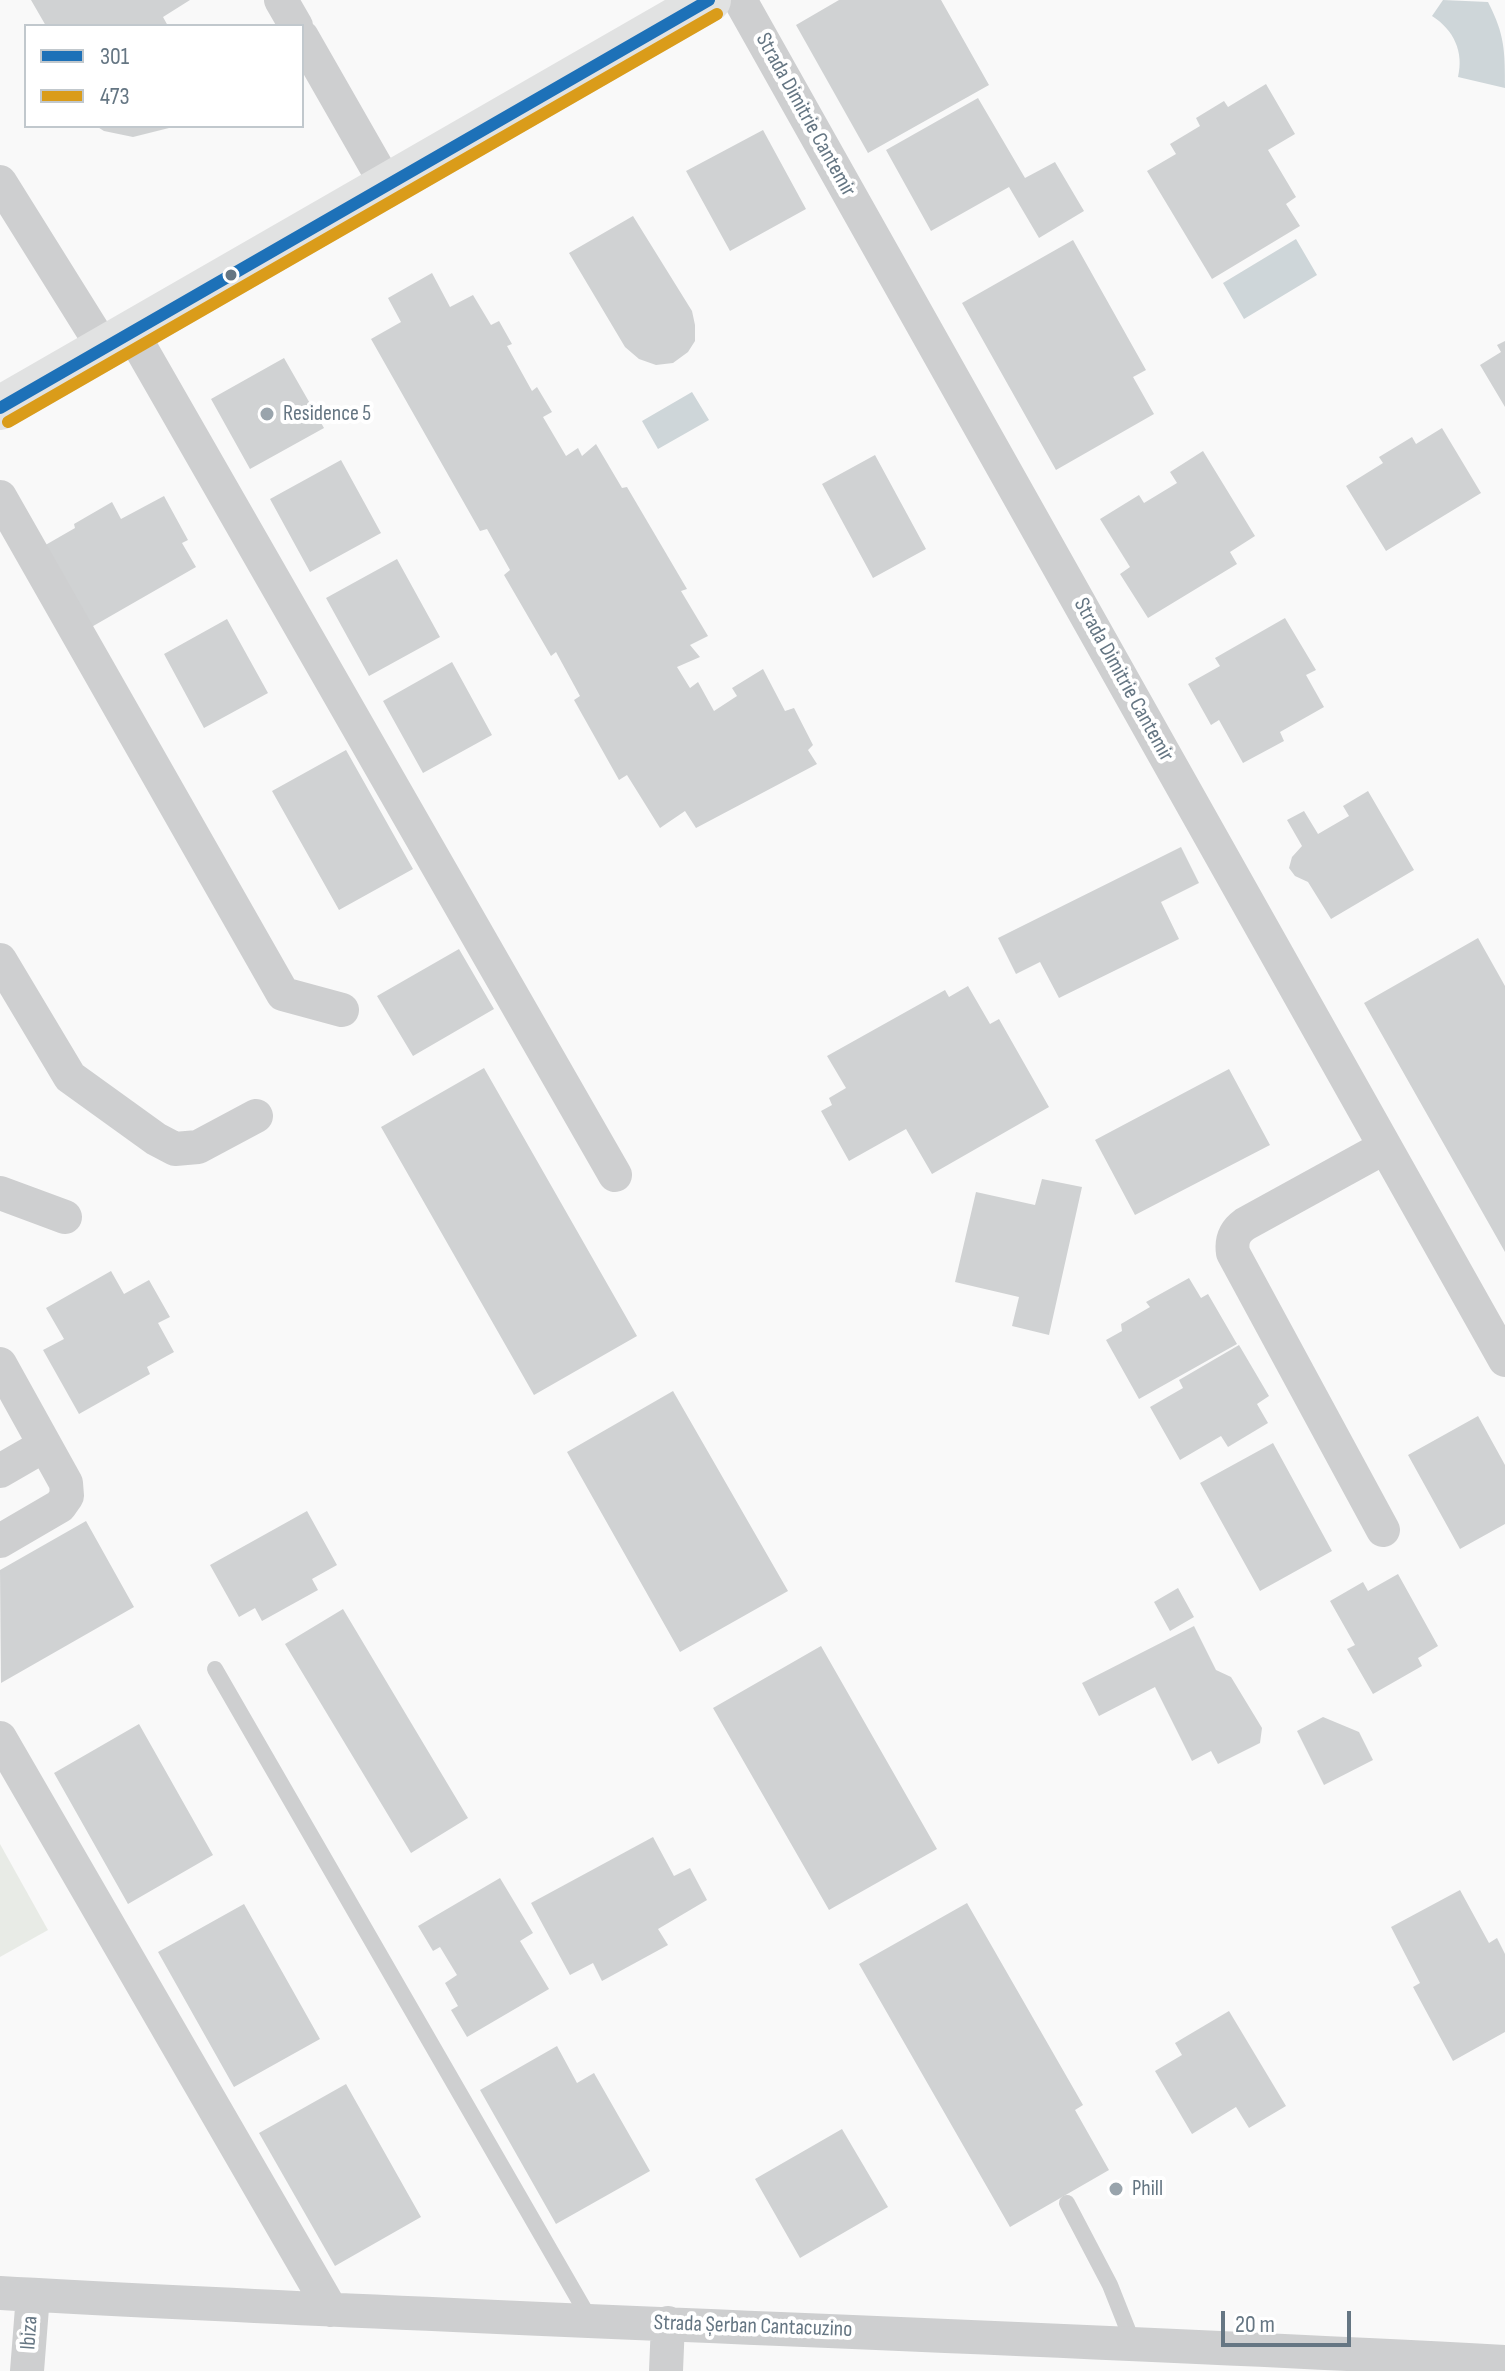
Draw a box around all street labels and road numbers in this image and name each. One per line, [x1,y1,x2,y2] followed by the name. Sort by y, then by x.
[749,29,861,201] street label: Strada Dimitrie Cantemir
[1067,594,1179,766] street label: Strada Dimitrie Cantemir
[653,2310,853,2344] street label: Strada Șerban Cantacuzino
[16,2315,44,2351] street label: Ibiza

